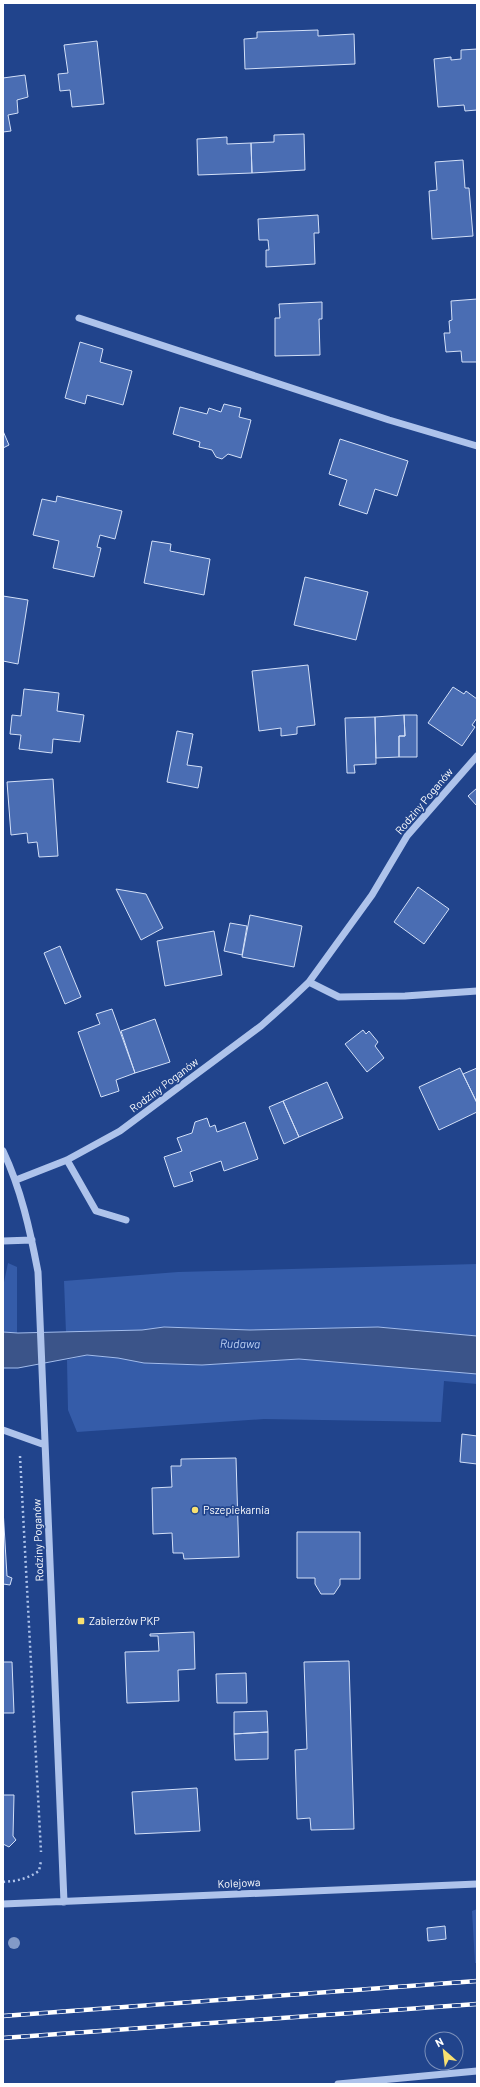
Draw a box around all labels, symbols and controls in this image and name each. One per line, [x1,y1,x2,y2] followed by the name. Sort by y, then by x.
[392,765,455,837] street label: Rodziny Poganów
[127,1054,201,1115] street label: Rodziny Poganów
[220,1336,260,1350] water label: Rudawa
[30,1498,45,1582] street label: Rodziny Poganów
[203,1503,270,1516] place label: Pszepiekarnia
[190,1505,200,1515] marker: Pszepiekarnia
[89,1614,160,1627] place label: Zabierzów PKP
[76,1616,86,1626] marker: Zabierzów PKP
[217,1875,261,1890] street label: Kolejowa
[424,2031,464,2071] north arrow
[433,2034,445,2049] text: N

